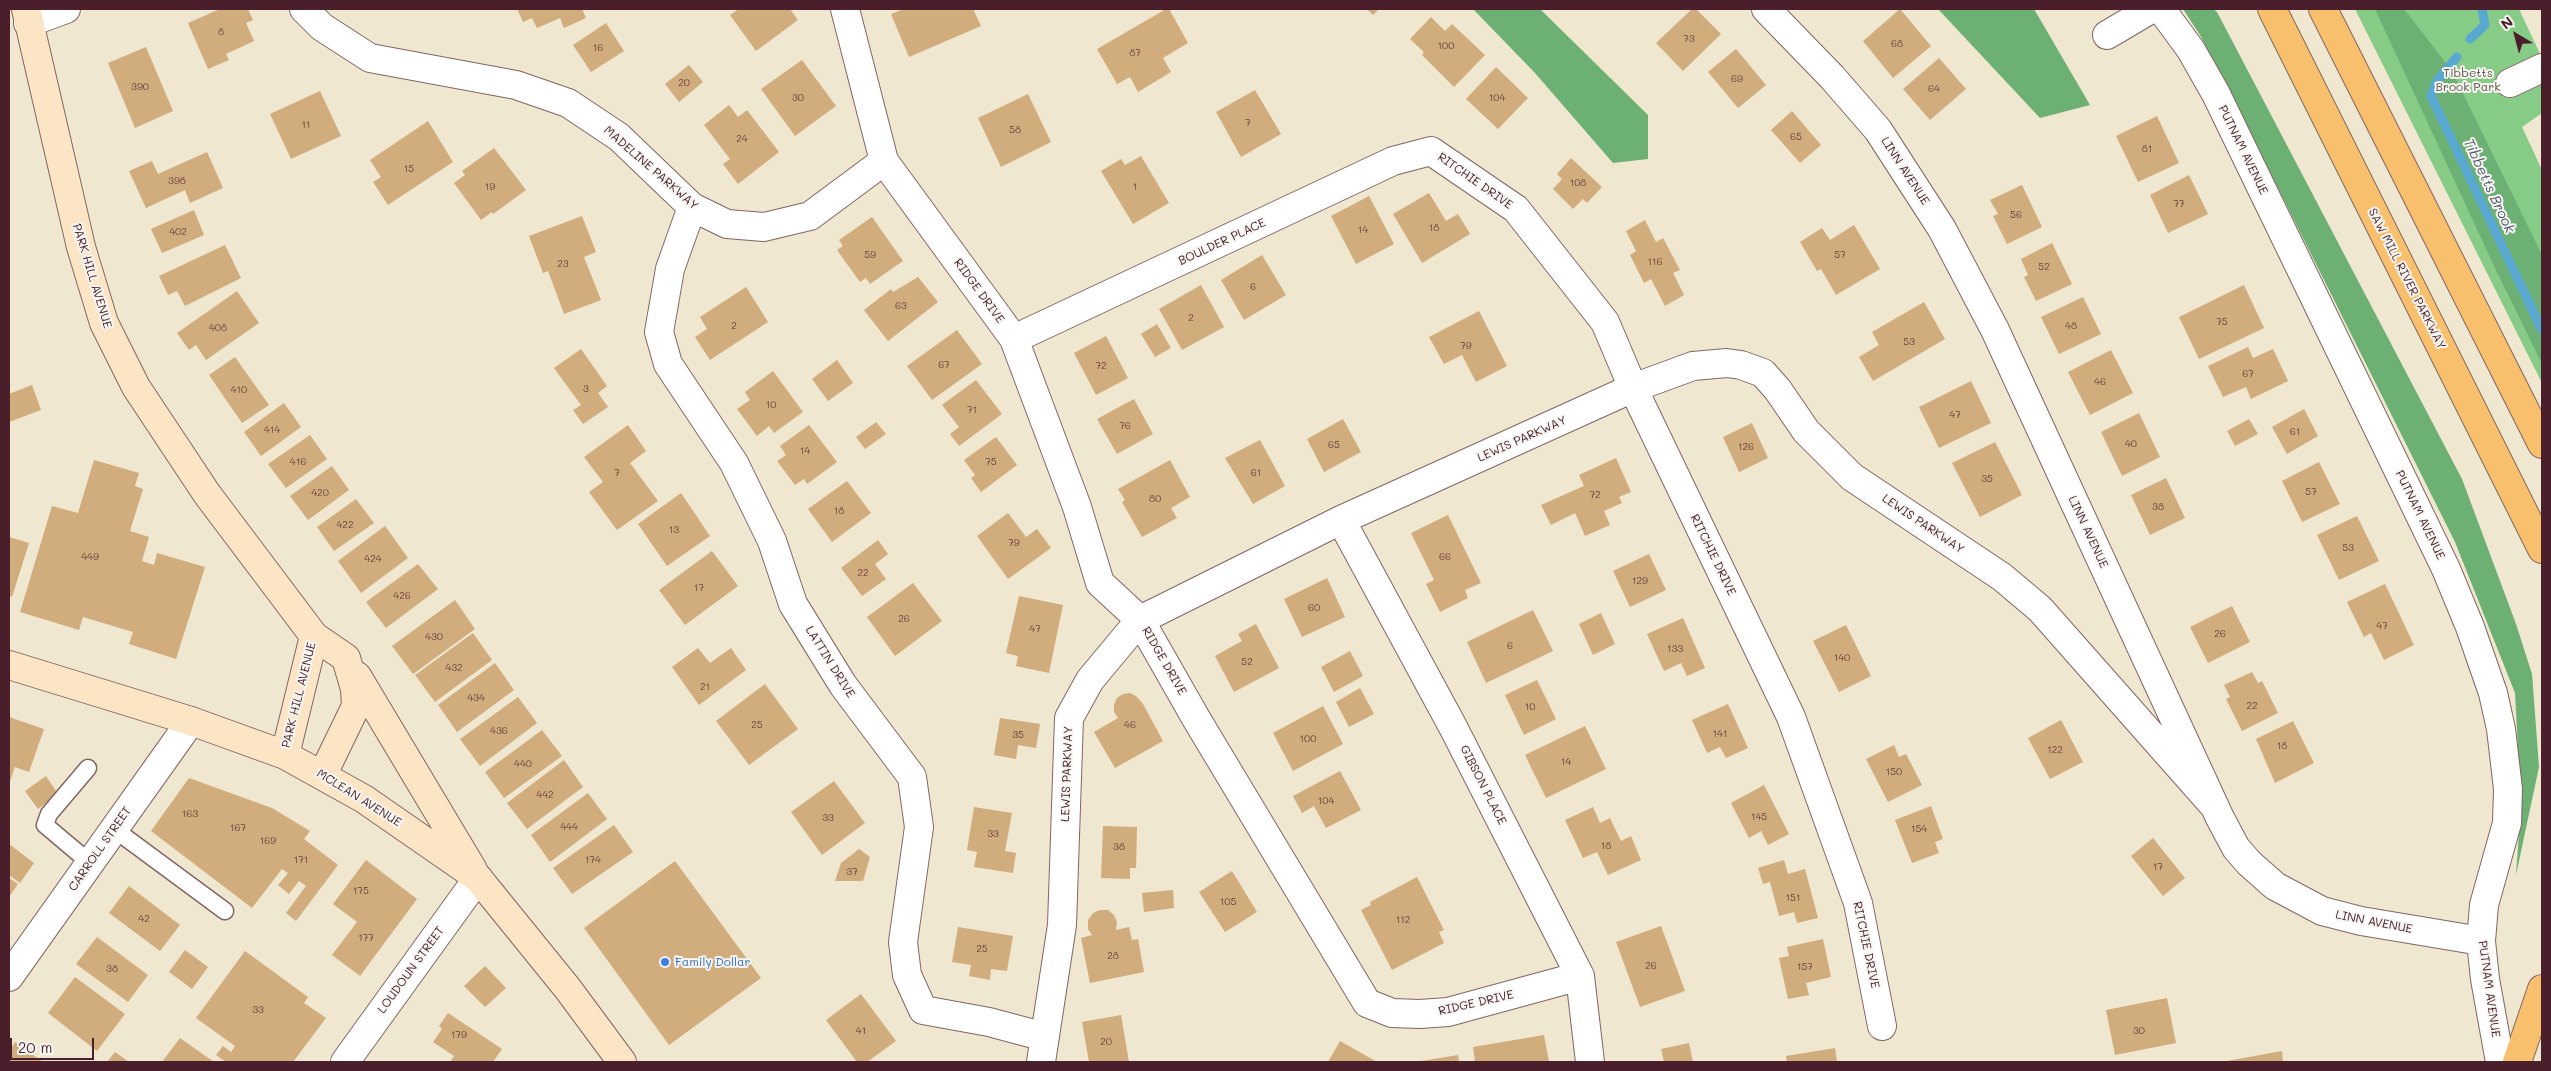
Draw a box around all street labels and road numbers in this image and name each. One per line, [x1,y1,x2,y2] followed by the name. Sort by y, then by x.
[2215,103,2271,197] street label: PUTNAM AVENUE
[601,123,701,213] street label: MADELINE PARKWAY
[1878,134,1932,208] street label: LINN AVENUE
[1435,150,1515,212] street label: RITCHIE DRIVE
[2365,206,2449,352] street label: SAW MILL RIVER PARKWAY
[1176,215,1268,269] street label: BOULDER PLACE
[69,222,115,330] street label: PARK HILL AVENUE
[951,256,1007,326] street label: RIDGE DRIVE
[1475,413,1569,465] street label: LEWIS PARKWAY
[2392,468,2448,562] street label: PUTNAM AVENUE
[1879,491,1967,557] street label: LEWIS PARKWAY
[2065,494,2111,570] street label: LINN AVENUE
[1687,512,1739,598] street label: RITCHIE DRIVE
[802,624,858,700] street label: LATTIN DRIVE
[1139,624,1189,698] street label: RIDGE DRIVE
[279,641,319,749] street label: PARK HILL AVENUE
[1058,726,1076,822] street label: LEWIS PARKWAY
[1457,743,1509,827] street label: GIBSON PLACE
[314,766,404,830] street label: MCLEAN AVENUE
[65,804,135,894] street label: CARROLL STREET
[1850,900,1882,990] street label: RITCHIE DRIVE
[2334,907,2414,937] street label: LINN AVENUE
[375,924,447,1016] street label: LOUDOUN STREET
[2475,940,2503,1038] street label: PUTNAM AVENUE
[1437,987,1515,1019] street label: RIDGE DRIVE

